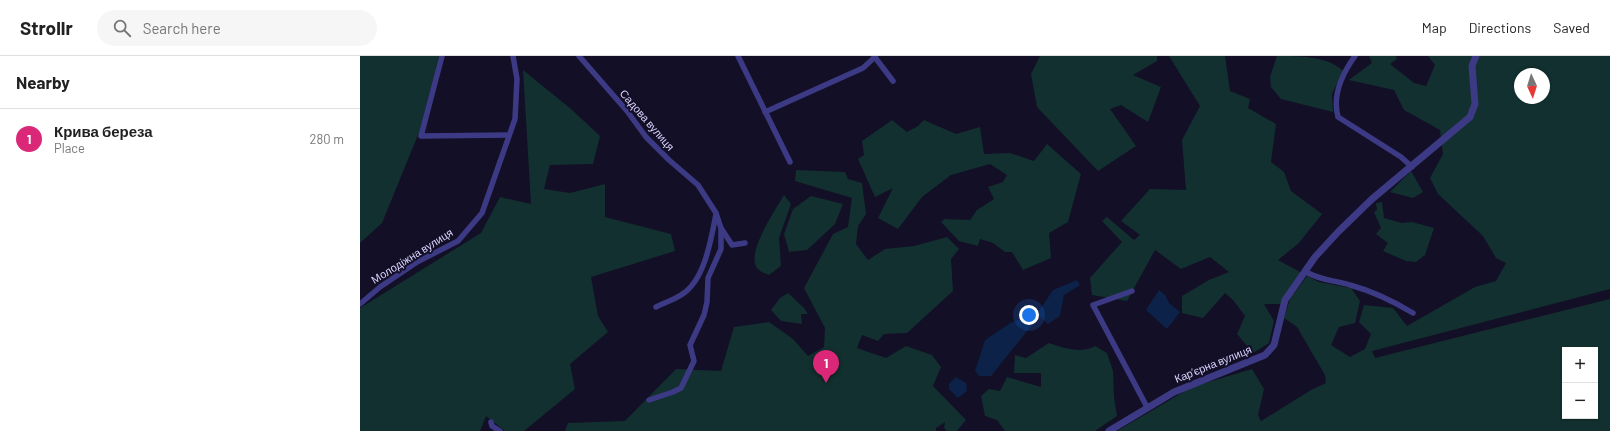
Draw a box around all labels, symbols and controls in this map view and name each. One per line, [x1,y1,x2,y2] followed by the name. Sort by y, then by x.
[97,10,377,46] search box
[20,16,73,39] text: Strollr
[111,17,133,39] icon: search
[143,19,221,37] text: Search here
[1422,19,1447,36] text: Map
[1469,19,1531,36] text: Directions
[1553,19,1590,36] text: Saved
[1514,68,1550,104] north arrow
[16,72,70,92] text: Nearby
[617,87,677,153] street label: Садова вулиця
[54,122,153,140] text: Крива береза
[27,131,31,147] text: 1
[310,131,344,147] text: 280 m
[54,140,85,156] text: Place
[368,225,455,286] street label: Молодіжна вулиця
[1019,305,1039,325] your location
[1172,342,1253,385] street label: Карʼєрна вулиця
[1562,347,1598,419] map controls
[1562,347,1598,383] button: +
[813,350,839,383] pin: 1
[1562,383,1598,419] button: −

